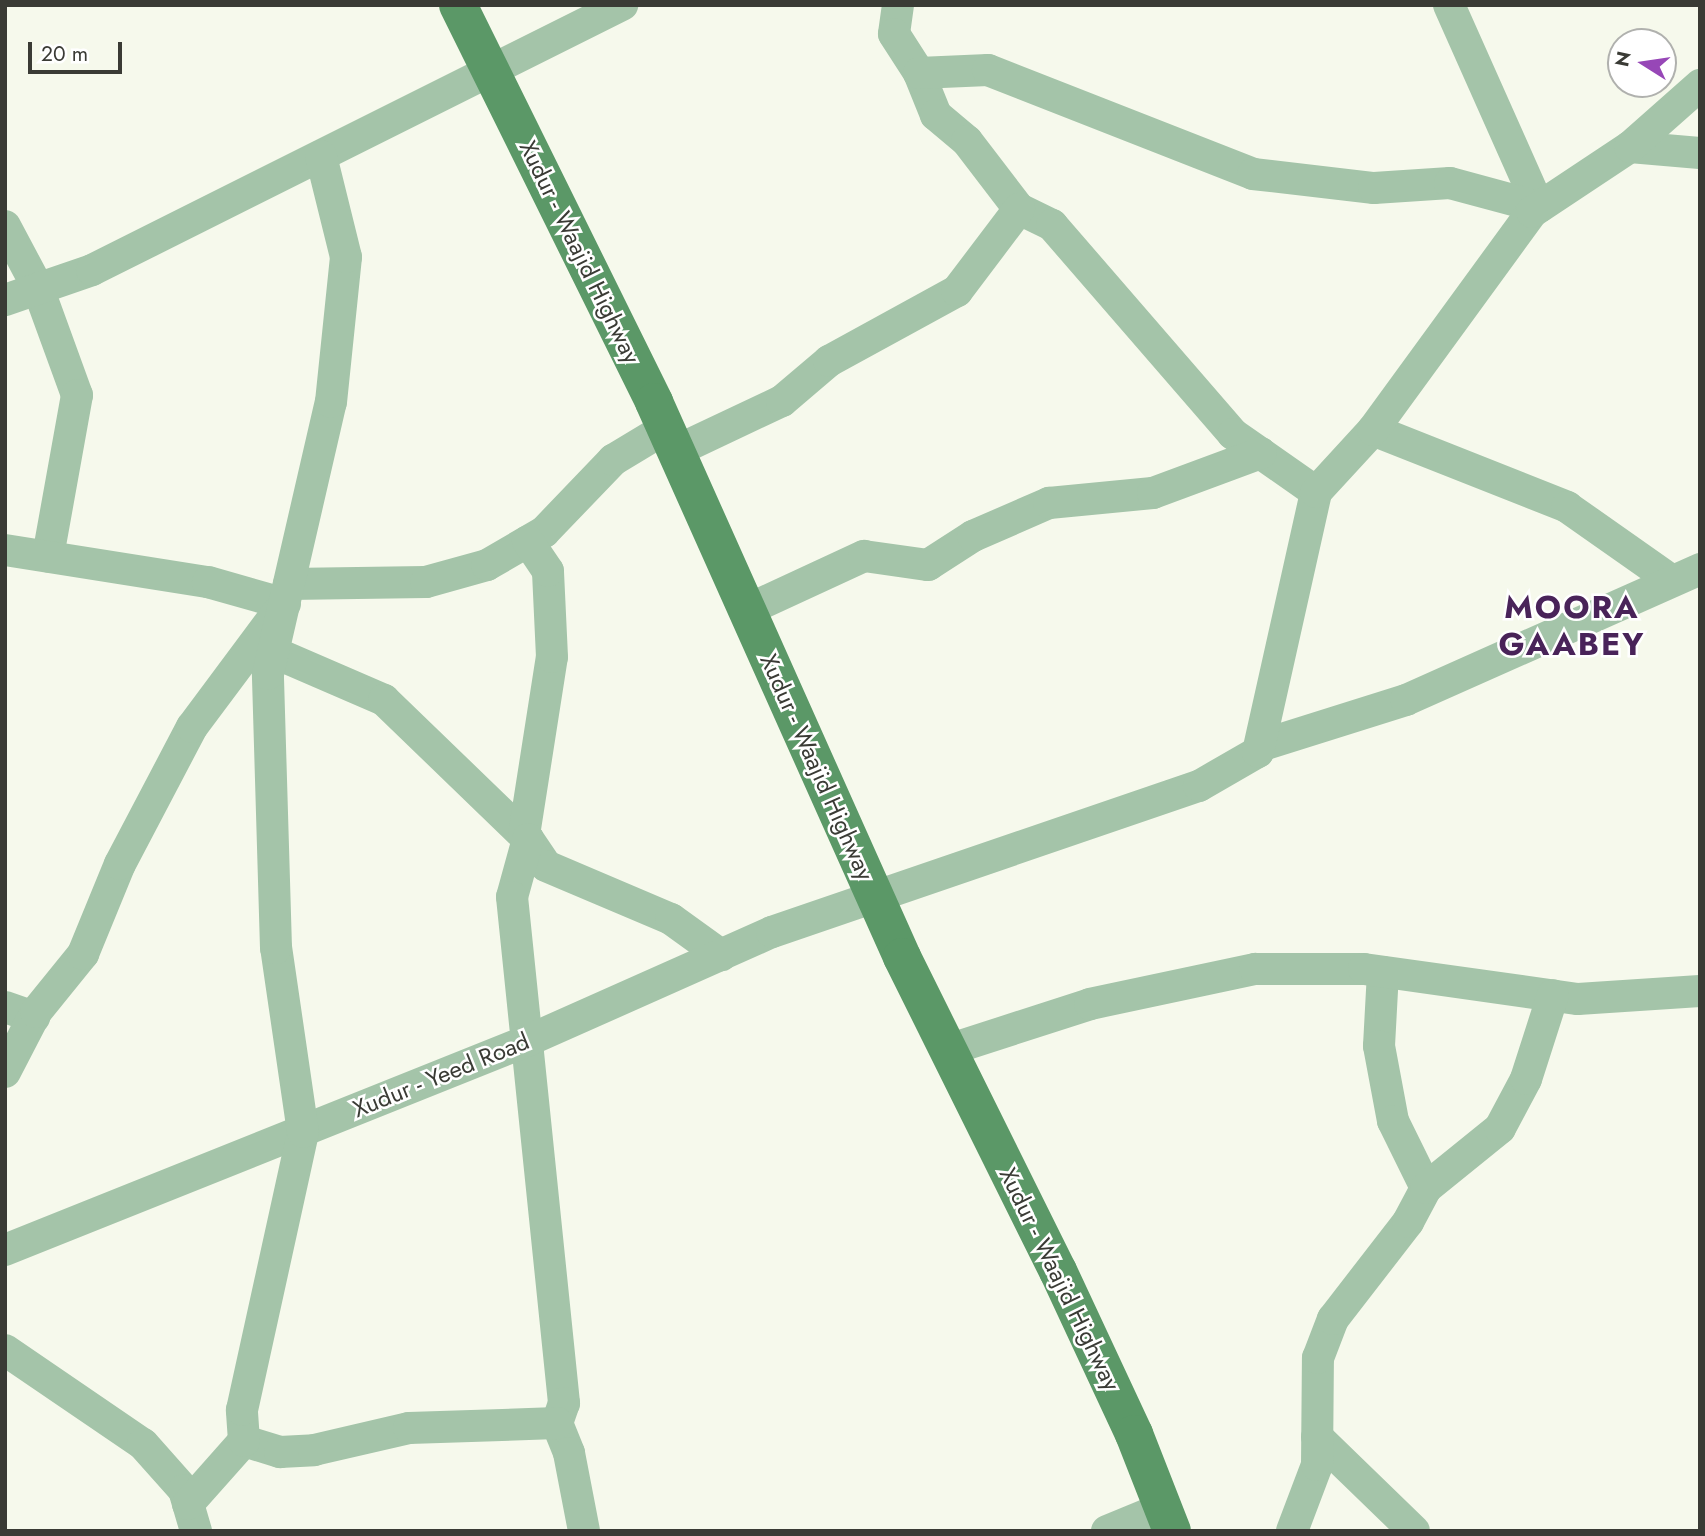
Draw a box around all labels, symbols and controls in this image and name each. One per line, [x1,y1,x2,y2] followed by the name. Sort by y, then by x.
[32,28,126,72] scale bar
[1607,28,1677,98] north arrow
[41,39,88,69] text: 20 m
[1608,49,1638,69] text: N
[513,136,647,368] street label: Xudur - Waajid Highway
[1499,589,1645,664] district label: MOORA GAABEY
[754,649,880,885] street label: Xudur - Waajid Highway
[349,1027,533,1123] street label: Xudur - Yeed Road
[993,1163,1127,1395] street label: Xudur - Waajid Highway

